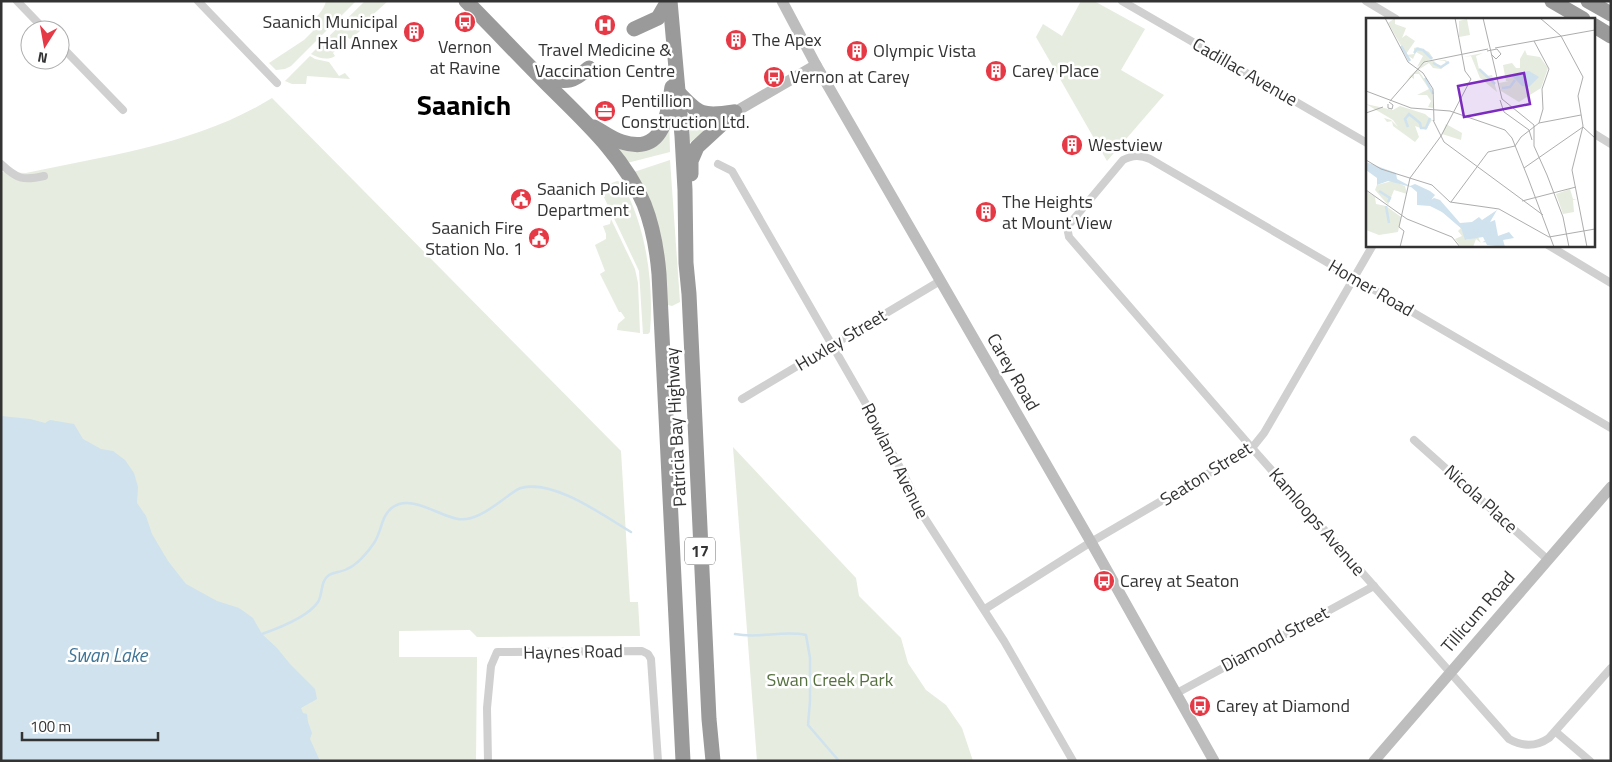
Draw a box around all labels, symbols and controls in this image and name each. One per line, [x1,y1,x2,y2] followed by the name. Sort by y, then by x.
[262,8,398,56] place label: Saanich Municipal Hall Annex
[453,10,477,34] bus stop icon: Vernon at Ravine
[593,13,617,37] hospital icon: Travel Medicine & Vaccination Centre
[1366,18,1594,246] inset map
[20,20,70,70] north arrow
[402,20,426,44] building icon: Saanich Municipal Hall Annex
[752,26,822,53] place label: The Apex
[724,28,748,52] building icon: The Apex
[1188,30,1303,113] street label: Cadillac Avenue
[430,33,500,81] place label: Vernon at Ravine
[535,36,675,84] place label: Travel Medicine & Vaccination Centre
[873,37,976,64] place label: Olympic Vista
[845,39,869,63] building icon: Olympic Vista
[36,47,49,69] text: N
[1012,57,1099,84] place label: Carey Place
[984,59,1008,83] building icon: Carey Place
[790,63,910,90] place label: Vernon at Carey
[762,65,786,89] bus stop icon: Vernon at Carey
[417,83,511,126] district label: Saanich
[621,87,750,135] place label: Pentillion Construction Ltd.
[593,99,617,123] office icon: Pentillion Construction Ltd.
[1088,131,1163,158] place label: Westview
[1060,133,1084,157] building icon: Westview
[537,175,645,223] place label: Saanich Police Department
[509,187,533,211] public building icon: Saanich Police Department
[1002,188,1113,236] place label: The Heights at Mount View
[974,200,998,224] building icon: The Heights at Mount View
[425,214,523,262] place label: Saanich Fire Station No. 1
[527,226,551,250] public building icon: Saanich Fire Station No. 1
[1323,252,1419,323] street label: Homer Road
[790,301,892,377] street label: Huxley Street
[980,328,1046,415] street label: Carey Road
[658,346,693,507] street label: Patricia Bay Highway
[855,398,936,523] street label: Rowland Avenue
[1155,434,1257,513] street label: Seaton Street
[1438,458,1524,539] street label: Nicola Place
[1263,462,1372,582] street label: Kamloops Avenue
[685,538,715,564] road number: 17
[1434,565,1521,659] street label: Tillicum Road
[1120,567,1239,594] place label: Carey at Seaton
[1092,569,1116,593] bus stop icon: Carey at Seaton
[1216,598,1334,678] street label: Diamond Street
[523,637,623,666] street label: Haynes Road
[67,640,149,669] water label: Swan Lake
[767,666,894,693] park label: Swan Creek Park
[1216,692,1350,719] place label: Carey at Diamond
[1188,694,1212,718] bus stop icon: Carey at Diamond
[22,710,159,742] scale bar
[30,715,71,738] text: 100 m

